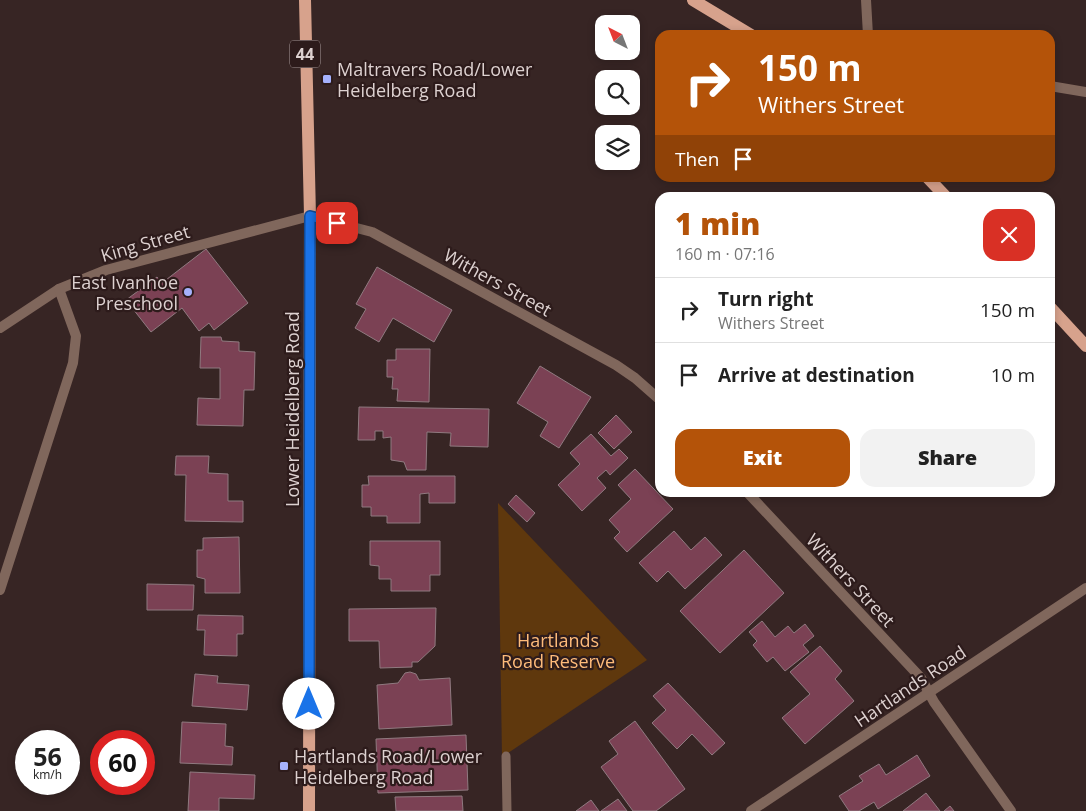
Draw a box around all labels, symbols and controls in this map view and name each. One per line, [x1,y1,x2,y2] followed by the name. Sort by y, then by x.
[595,15,640,60] north arrow
[595,15,640,170] map controls
[290,41,320,68] road number: 44
[758,44,862,91] text: 150 m
[675,50,740,115] icon: right
[337,57,533,102] place label: Maltravers Road/Lower Heidelberg Road
[595,70,640,115] button: search
[321,73,333,85] marker: Maltravers Road/Lower Heidelberg Road
[758,89,904,119] text: Withers Street
[595,125,640,170] button: layers
[729,145,757,173] icon: arrive
[675,146,719,172] text: Then
[316,202,358,244] pin
[675,203,760,244] text: 1 min
[323,209,351,237] icon: arrive
[983,209,1035,261] button: close
[98,219,192,267] street label: King Street
[440,243,556,321] street label: Withers Street
[675,243,775,265] text: 160 m · 07:16
[71,270,178,315] place label: East Ivanhoe Preschool
[182,286,194,298] marker: East Ivanhoe Preschool
[718,286,813,312] text: Turn right
[675,296,703,324] icon: right
[980,297,1035,323] text: 150 m
[280,311,304,507] street label: Lower Heidelberg Road
[718,312,824,334] text: Withers Street
[675,361,703,389] icon: arrive
[718,362,915,388] text: Arrive at destination
[991,362,1035,388] text: 10 m
[675,429,850,487] button: Exit
[860,429,1035,487] button: Share
[801,528,901,632] street label: Withers Street
[501,628,615,673] park label: Hartlands Road Reserve
[849,640,971,732] street label: Hartlands Road
[282,677,334,729] position arrow
[90,730,155,795] speed limit sign: 60
[33,739,62,773] text: 56
[294,744,483,789] place label: Hartlands Road/Lower Heidelberg Road
[278,760,290,772] marker: Hartlands Road/Lower Heidelberg Road
[33,766,62,783] text: km/h

